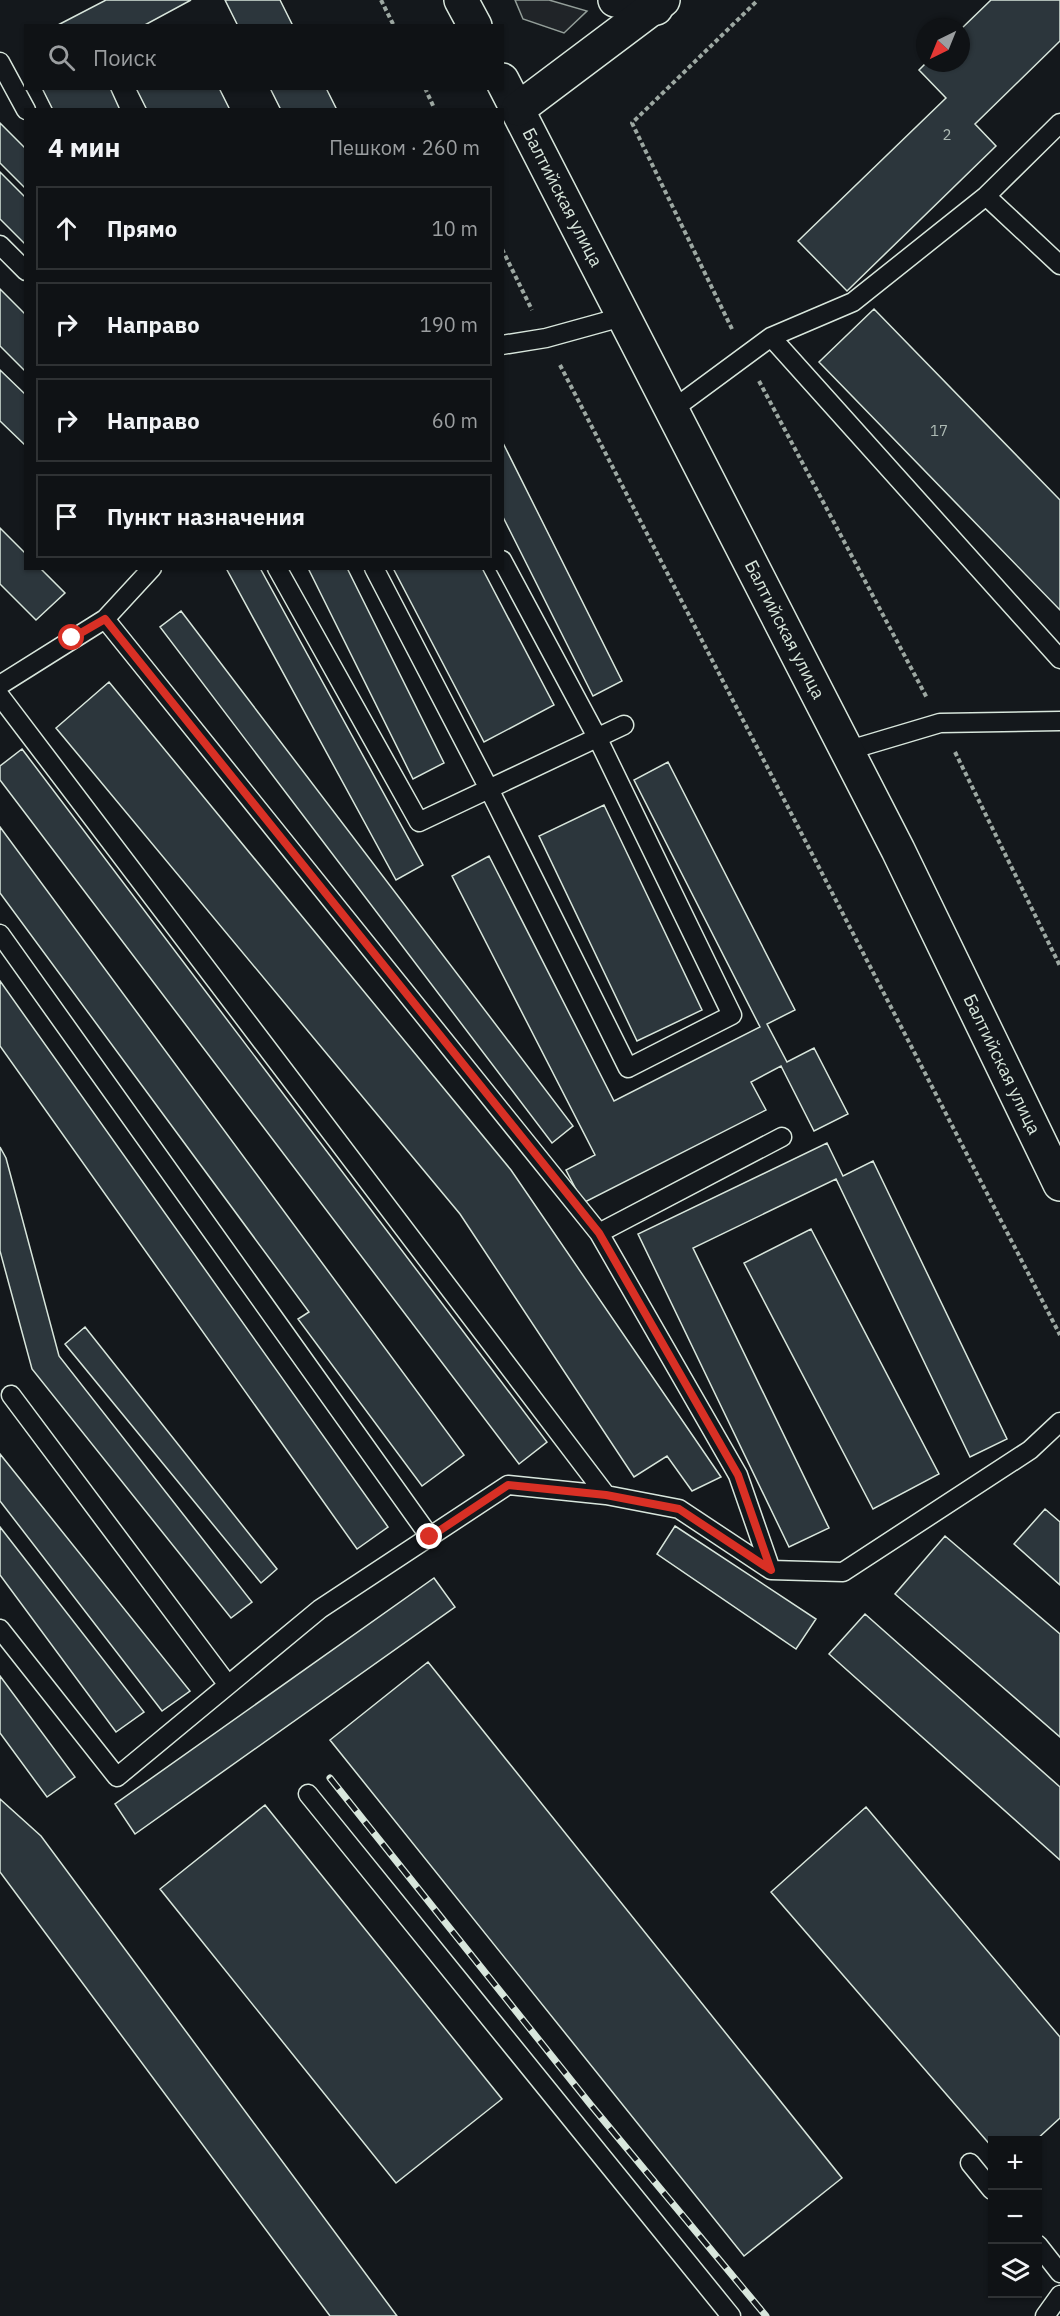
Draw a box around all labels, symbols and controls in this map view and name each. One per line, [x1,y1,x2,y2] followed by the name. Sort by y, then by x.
[916,18,970,72] north arrow
[24,24,504,90] search box
[45,41,78,74] icon: search
[93,43,157,72] text: Поиск
[518,124,608,271] street label: Балтийская улица
[942,125,952,144] house number: 2
[48,130,120,164] text: 4 мин
[329,134,480,161] text: Пешком · 260 m
[50,212,83,245] icon: ahead
[107,214,177,243] text: Прямо
[432,215,478,242] text: 10 m
[50,308,83,341] icon: right
[107,310,200,339] text: Направо
[420,311,478,338] text: 190 m
[50,404,83,437] icon: right
[107,406,200,435] text: Направо
[432,407,478,434] text: 60 m
[930,421,948,440] house number: 17
[50,500,83,533] icon: arrive
[107,502,305,531] text: Пункт назначения
[740,556,831,703] street label: Балтийская улица
[58,624,84,650] route start
[959,990,1046,1138] street label: Балтийская улица
[416,1523,442,1549] route end
[988,2136,1042,2298] map controls
[988,2136,1042,2190] button: +
[988,2190,1042,2244] button: −
[988,2244,1042,2298] button: layers

